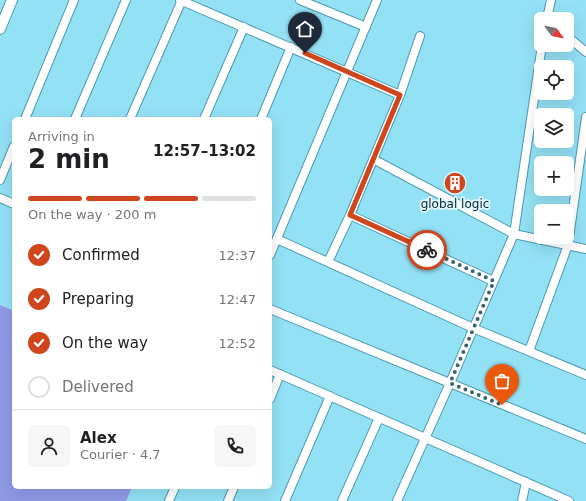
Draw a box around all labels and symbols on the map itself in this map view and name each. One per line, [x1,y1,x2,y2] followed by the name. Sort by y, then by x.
[288,12,322,53] pin
[534,12,574,52] north arrow
[442,170,468,196] building icon: global logic
[421,197,489,211] place label: global logic
[407,230,447,270] courier
[485,364,519,405] pin

